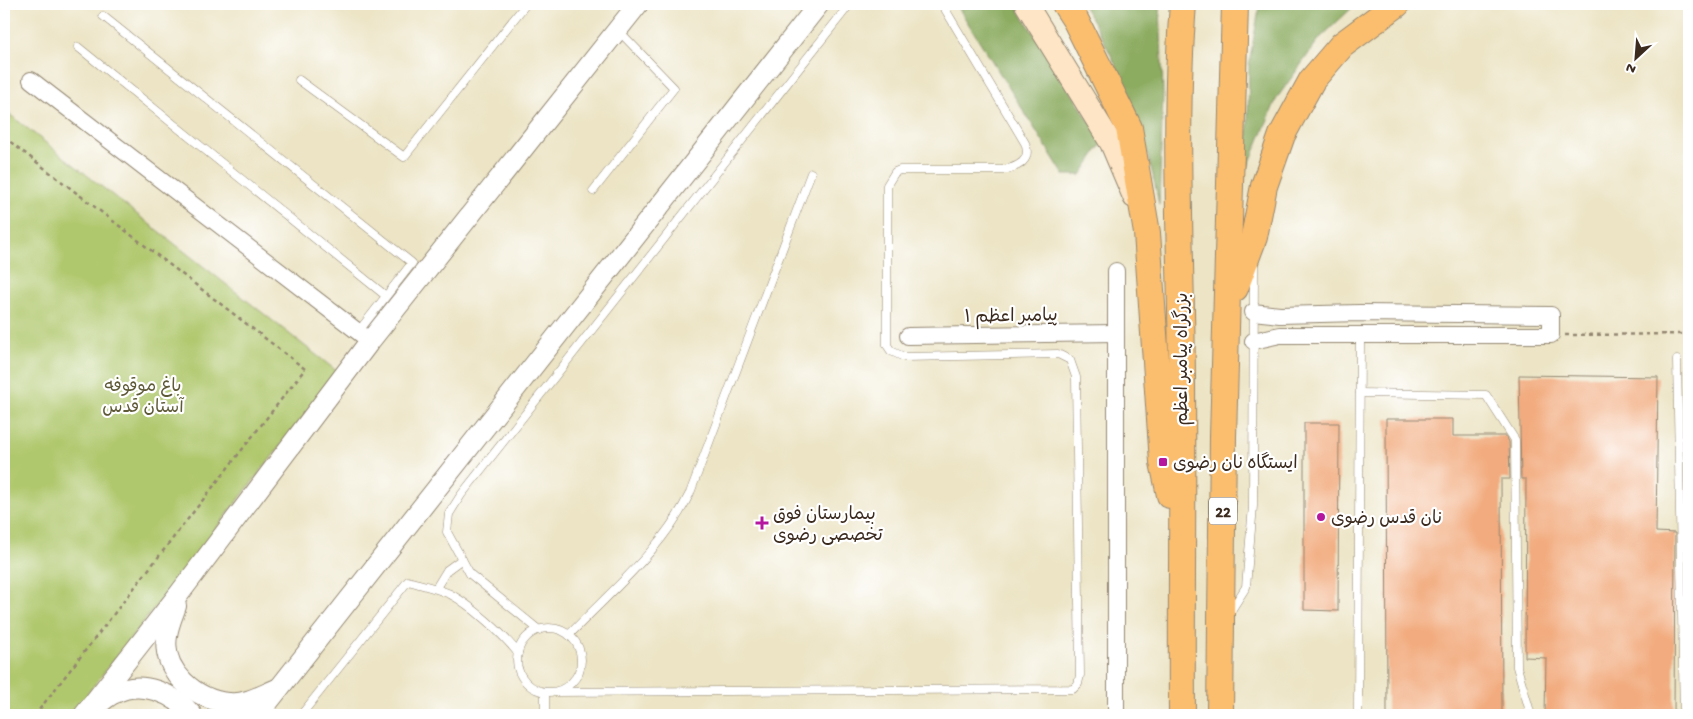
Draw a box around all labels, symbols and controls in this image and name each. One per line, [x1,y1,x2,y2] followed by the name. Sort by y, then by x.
[1610,32,1660,82] north arrow
[1624,58,1639,77] text: N
[1171,293,1195,425] street label: بزرگراه پیامبر اعظم
[964,306,1058,330] street label: پیامبر اعظم ۱
[102,376,185,419] park label: باغ موقوفه آستان قدس
[1173,452,1298,475] place label: ایستگاه نان رضوی
[1157,456,1169,468] marker: ایستگاه نان رضوی
[1209,498,1237,524] road number: 22
[773,505,883,547] place label: بیمارستان فوق تخصصی رضوی
[1331,509,1442,530] place label: نان قدس رضوی
[1315,511,1327,523] marker: نان قدس رضوی
[755,516,769,530] marker: بیمارستان فوق تخصصی رضوی

